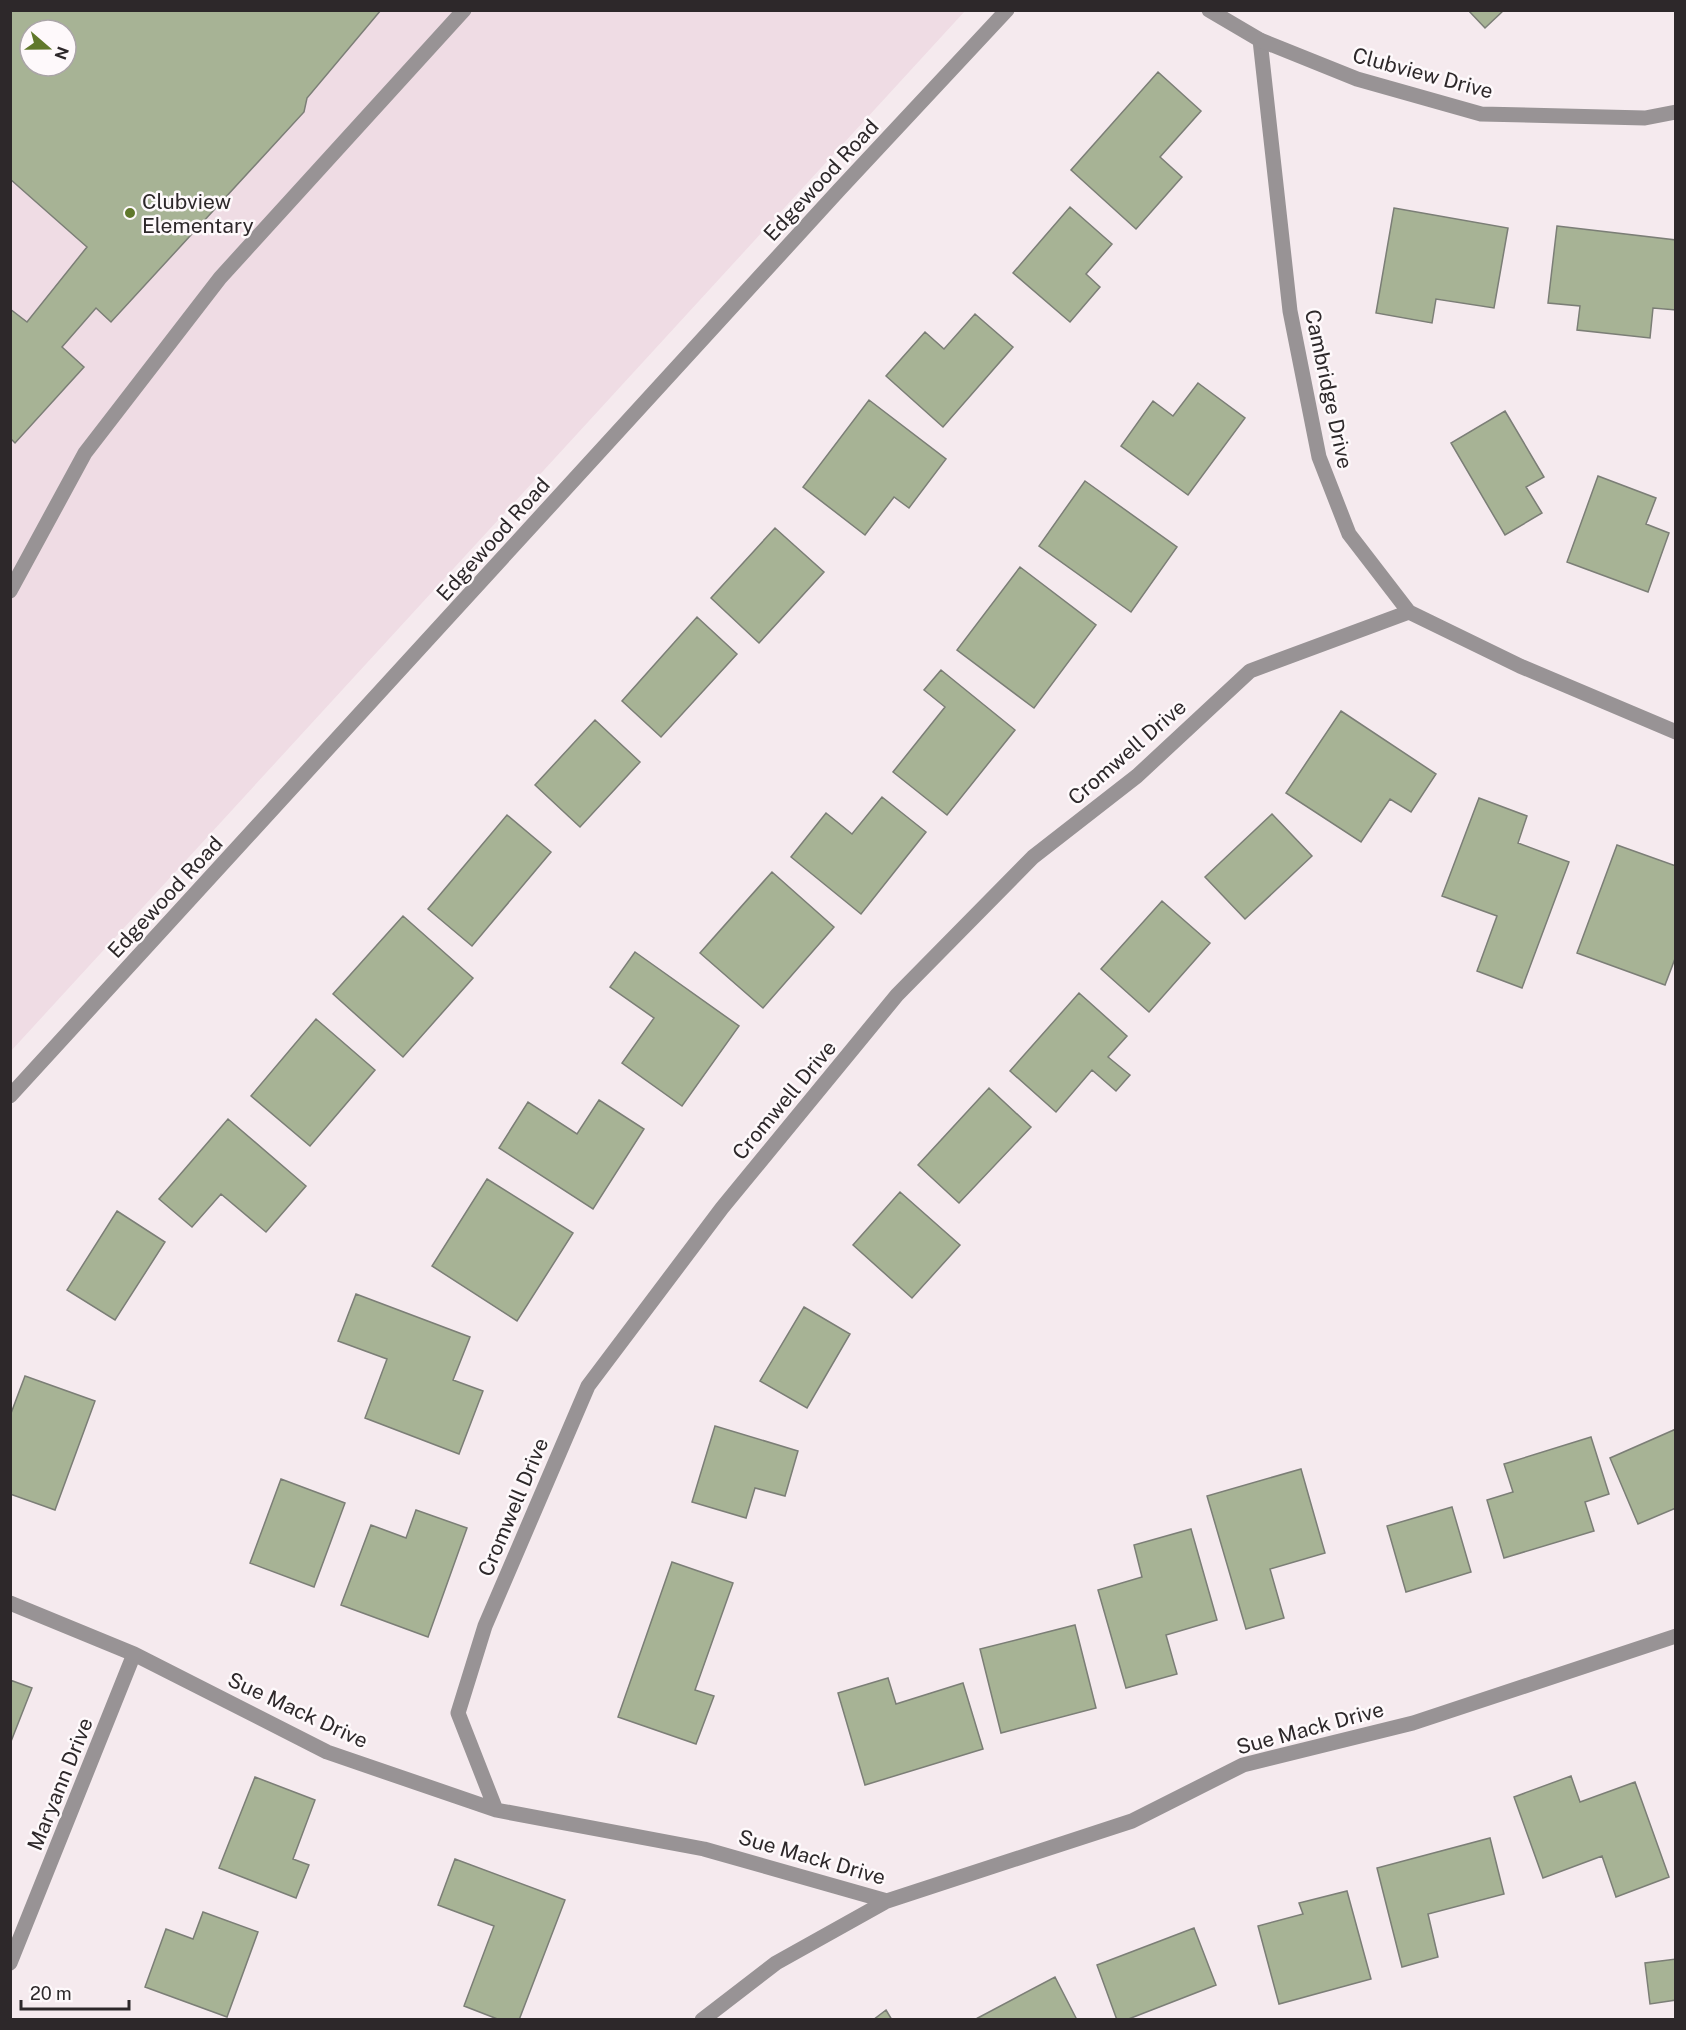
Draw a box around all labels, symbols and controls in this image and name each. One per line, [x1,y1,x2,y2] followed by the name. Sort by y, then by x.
[18,18,78,78] north arrow
[1350,42,1496,104] street label: Clubview Drive
[51,44,73,62] text: N
[758,114,884,246] street label: Edgewood Road
[142,189,254,238] place label: Clubview Elementary
[123,206,137,220] marker: Clubview Elementary
[1300,307,1358,471] street label: Cambridge Drive
[431,472,555,606] street label: Edgewood Road
[1063,694,1191,810] street label: Cromwell Drive
[102,831,228,963] street label: Edgewood Road
[727,1035,841,1165] street label: Cromwell Drive
[473,1434,553,1580] street label: Cromwell Drive
[224,1667,372,1753] street label: Sue Mack Drive
[1234,1696,1386,1760] street label: Sue Mack Drive
[22,1714,98,1854] street label: Maryann Drive
[736,1824,888,1890] street label: Sue Mack Drive
[21,1973,129,2011] scale bar
[30,1983,72,2004] text: 20 m

